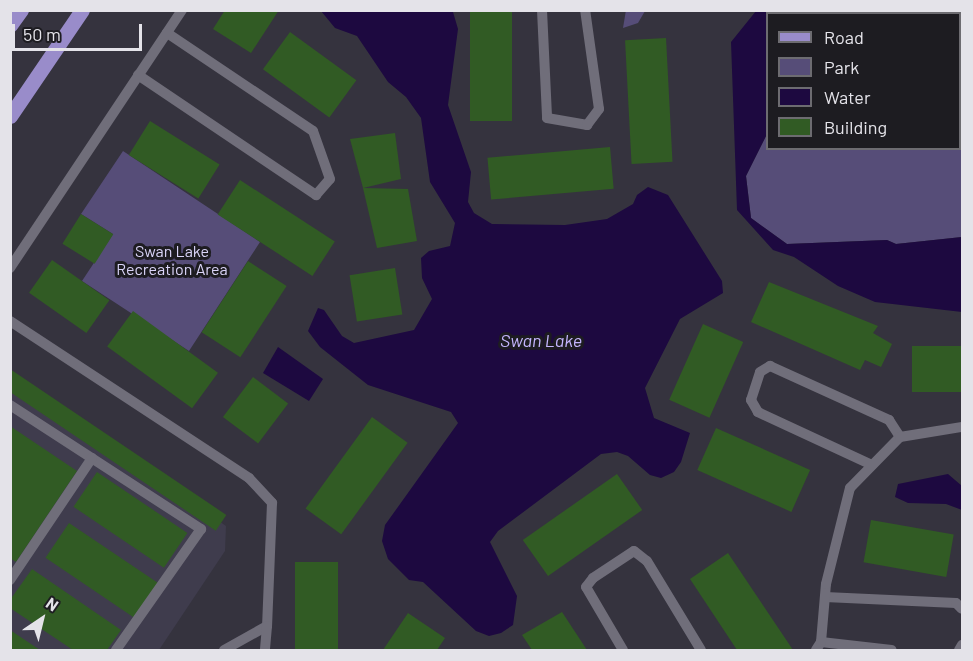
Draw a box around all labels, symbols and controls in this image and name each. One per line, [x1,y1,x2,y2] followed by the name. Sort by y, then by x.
[15,12,146,50] scale bar
[766,12,961,150] legend
[23,23,61,45] text: 50 m
[824,26,864,48] text: Road
[824,56,859,78] text: Park
[824,86,871,108] text: Water
[824,116,887,138] text: Building
[116,241,228,279] park label: Swan Lake Recreation Area
[500,329,582,351] water label: Swan Lake
[12,589,72,649] north arrow
[43,593,62,615] text: N

